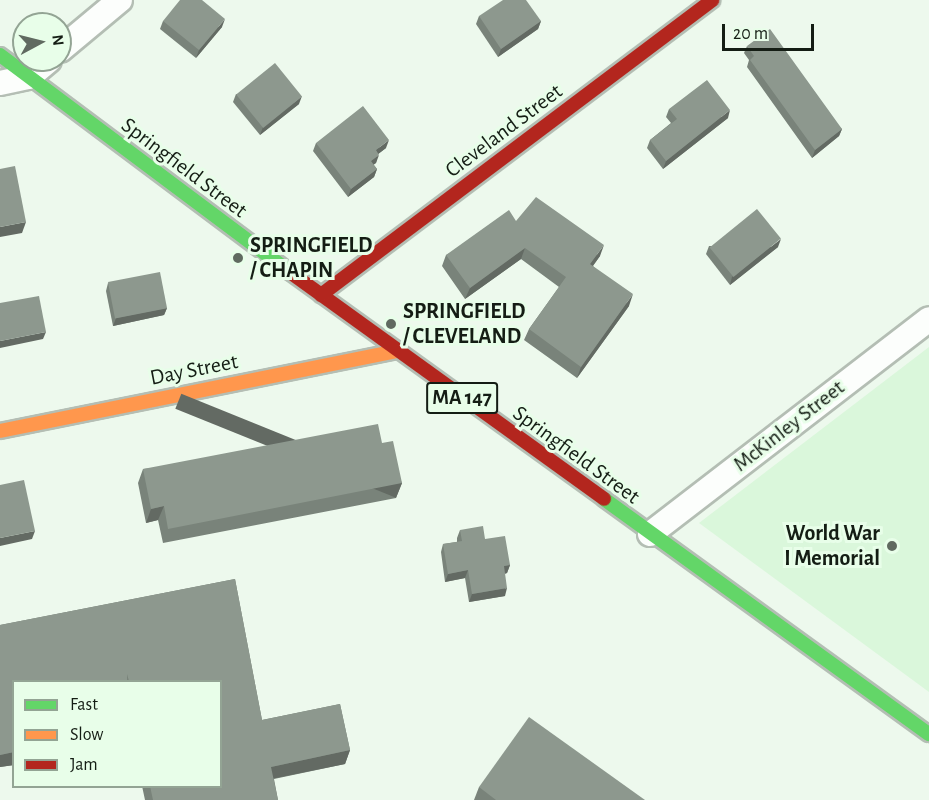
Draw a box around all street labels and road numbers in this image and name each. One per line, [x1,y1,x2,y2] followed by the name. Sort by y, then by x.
[440,78,568,184] street label: Cleveland Street
[116,112,252,224] street label: Springfield Street
[148,349,240,391] street label: Day Street
[728,374,850,478] street label: McKinley Street
[426,380,498,416] road number: MA 147
[507,400,645,510] street label: Springfield Street

